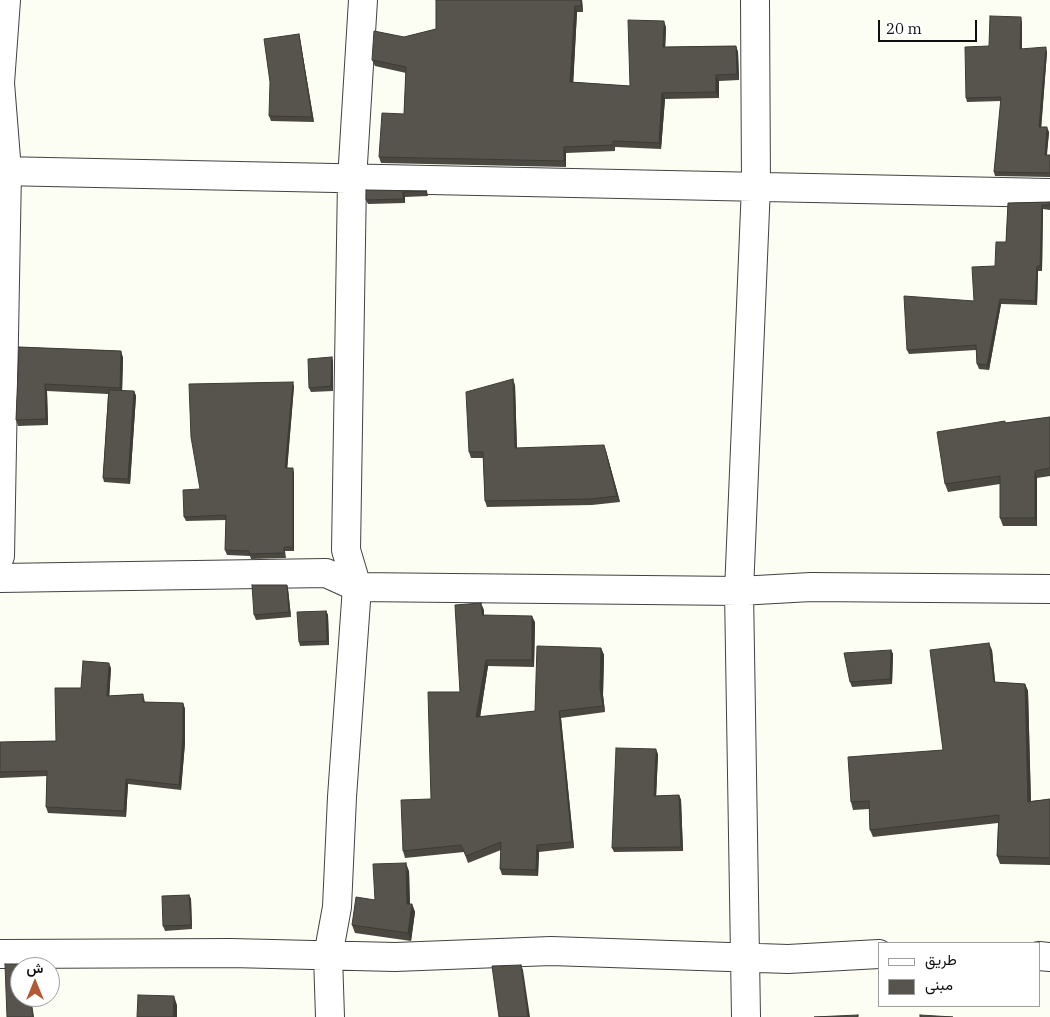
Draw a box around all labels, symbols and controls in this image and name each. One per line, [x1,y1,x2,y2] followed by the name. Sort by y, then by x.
[880,10,979,42] scale bar
[886,19,922,38] text: 20 m
[878,942,1040,1007] legend
[925,950,957,969] text: طريق
[10,957,60,1007] north arrow
[27,959,43,977] text: ش
[925,975,953,994] text: مبنى

